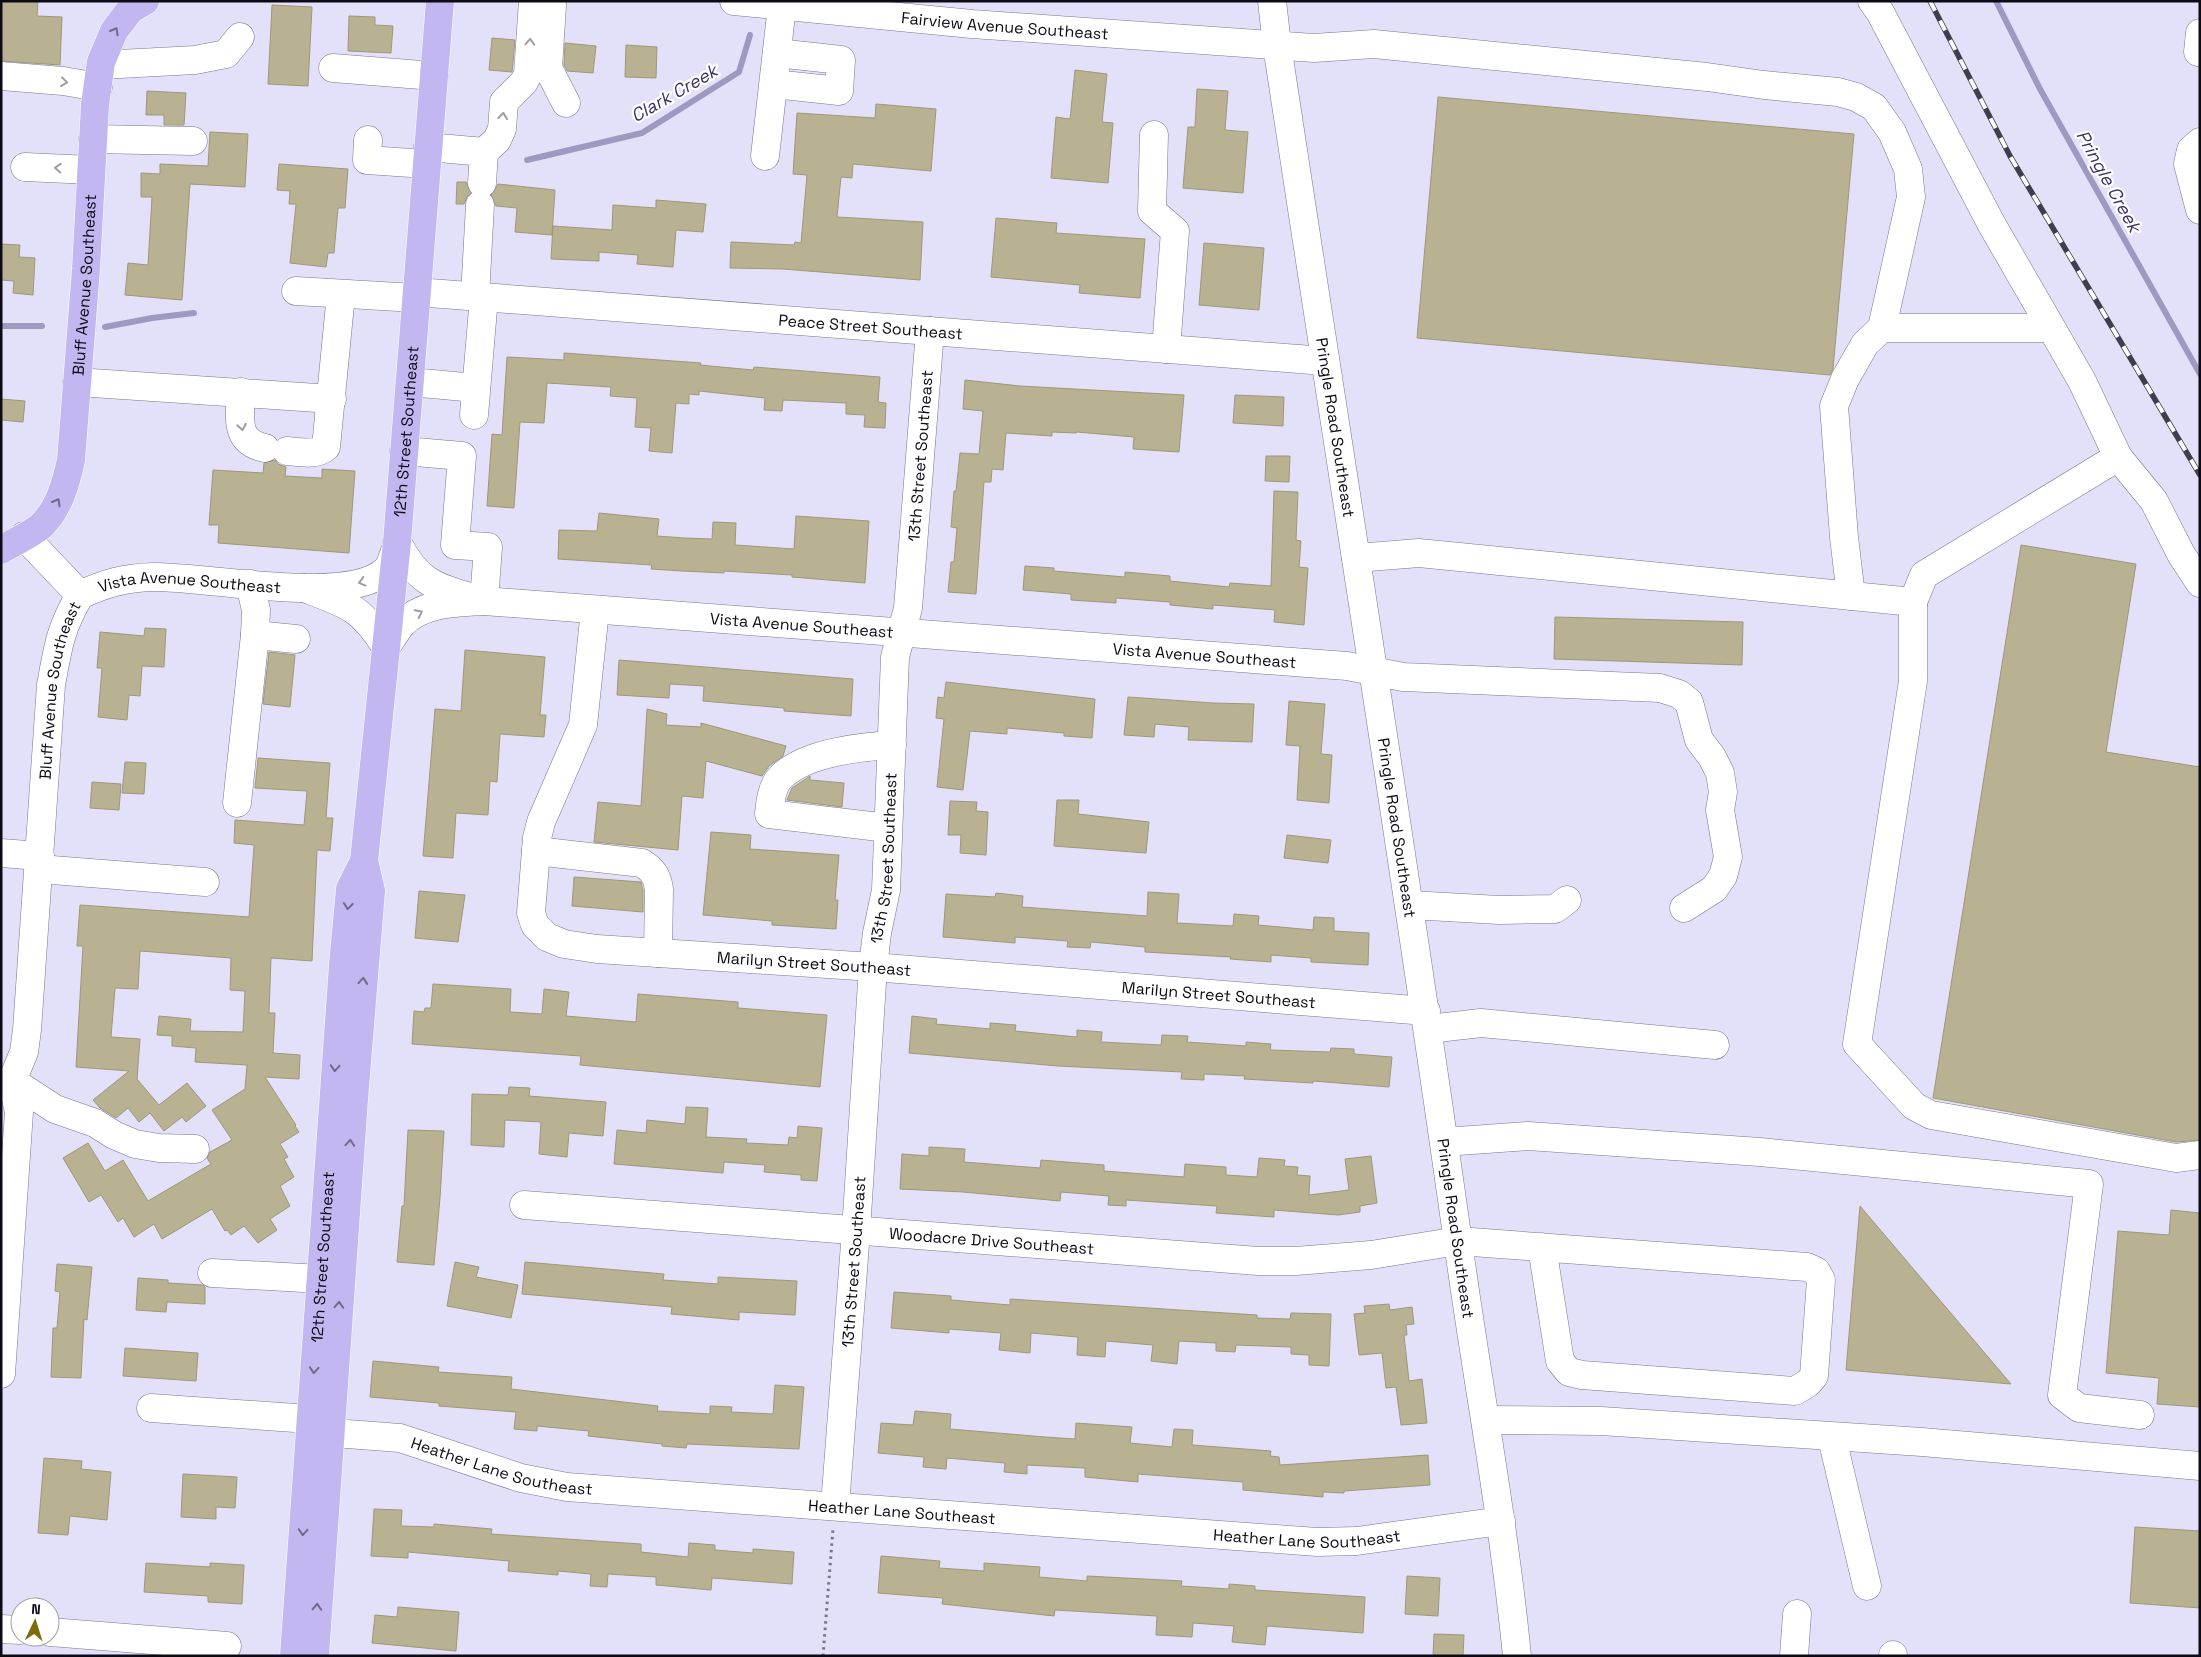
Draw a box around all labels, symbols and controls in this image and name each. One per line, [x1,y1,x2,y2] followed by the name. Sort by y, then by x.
[900,7,1109,44] street label: Fairview Avenue Southeast
[109,28,119,37] one-way arrow
[524,38,535,46] one-way arrow
[626,58,724,127] water label: Clark Creek
[61,76,69,87] one-way arrow
[497,112,508,120] one-way arrow
[2071,126,2148,238] water label: Pringle Creek
[54,163,62,174] one-way arrow
[67,193,101,376] street label: Bluff Avenue Southeast
[778,309,964,344] street label: Peace Street Southeast
[1311,336,1360,519] street label: Pringle Road Southeast
[389,345,423,518] street label: 12th Street Southeast
[903,369,937,542] street label: 13th Street Southeast
[236,423,246,432] one-way arrow
[51,498,61,507] one-way arrow
[95,566,282,598] street label: Vista Avenue Southeast
[359,577,367,587] one-way arrow
[34,597,85,780] street label: Bluff Avenue Southeast
[709,608,894,642] street label: Vista Avenue Southeast
[414,609,423,619] one-way arrow
[1112,638,1297,673] street label: Vista Avenue Southeast
[1373,736,1421,919] street label: Pringle Road Southeast
[865,772,901,945] street label: 13th Street Southeast
[343,903,354,911] one-way arrow
[716,946,912,981] street label: Marilyn Street Southeast
[1121,976,1317,1013] street label: Marilyn Street Southeast
[357,977,368,985] one-way arrow
[330,1065,341,1073] one-way arrow
[1433,1137,1479,1320] street label: Pringle Road Southeast
[345,1139,356,1147] one-way arrow
[306,1171,339,1343] street label: 12th Street Southeast
[837,1175,870,1348] street label: 13th Street Southeast
[889,1222,1095,1259] street label: Woodacre Drive Southeast
[333,1301,344,1309] one-way arrow
[309,1366,320,1374] one-way arrow
[408,1432,593,1499] street label: Heather Lane Southeast
[807,1494,996,1529] street label: Heather Lane Southeast
[1212,1524,1402,1553] street label: Heather Lane Southeast
[298,1528,309,1536] one-way arrow
[10,1597,60,1647] north arrow
[31,1600,41,1618] text: N
[312,1603,323,1611] one-way arrow

